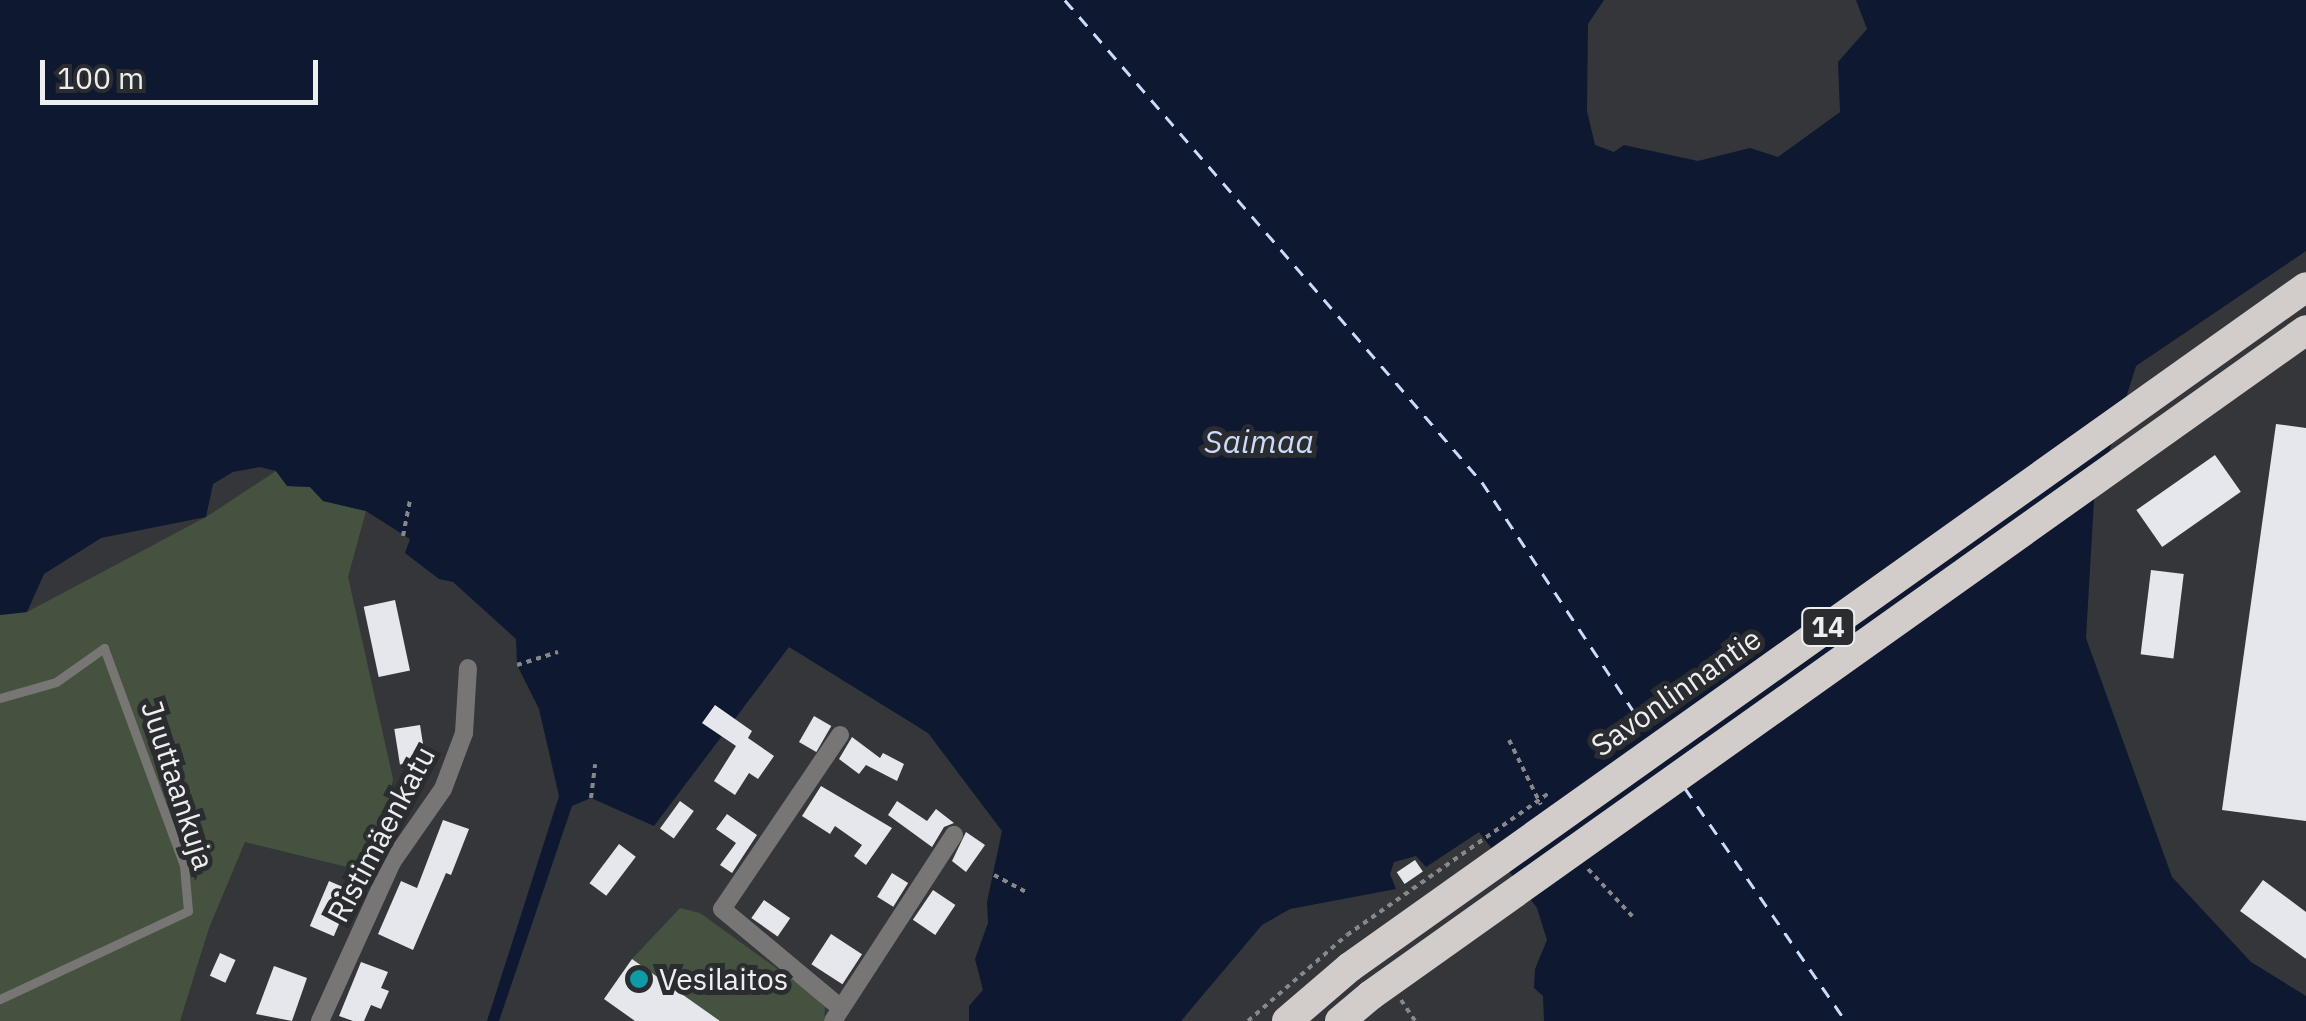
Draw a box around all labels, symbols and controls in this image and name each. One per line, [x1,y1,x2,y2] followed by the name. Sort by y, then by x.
[45,40,322,102] scale bar
[57,58,144,97] text: 100 m
[1204,422,1314,460] water label: Saimaa
[1800,604,1856,650] road number: 14
[1584,620,1768,764] street label: Savonlinnantie
[134,696,222,874] street label: Juuttaankuja
[320,740,442,928] street label: Ristimäenkatu
[659,961,788,997] place label: Vesilaitos
[628,968,650,990] marker: Vesilaitos

